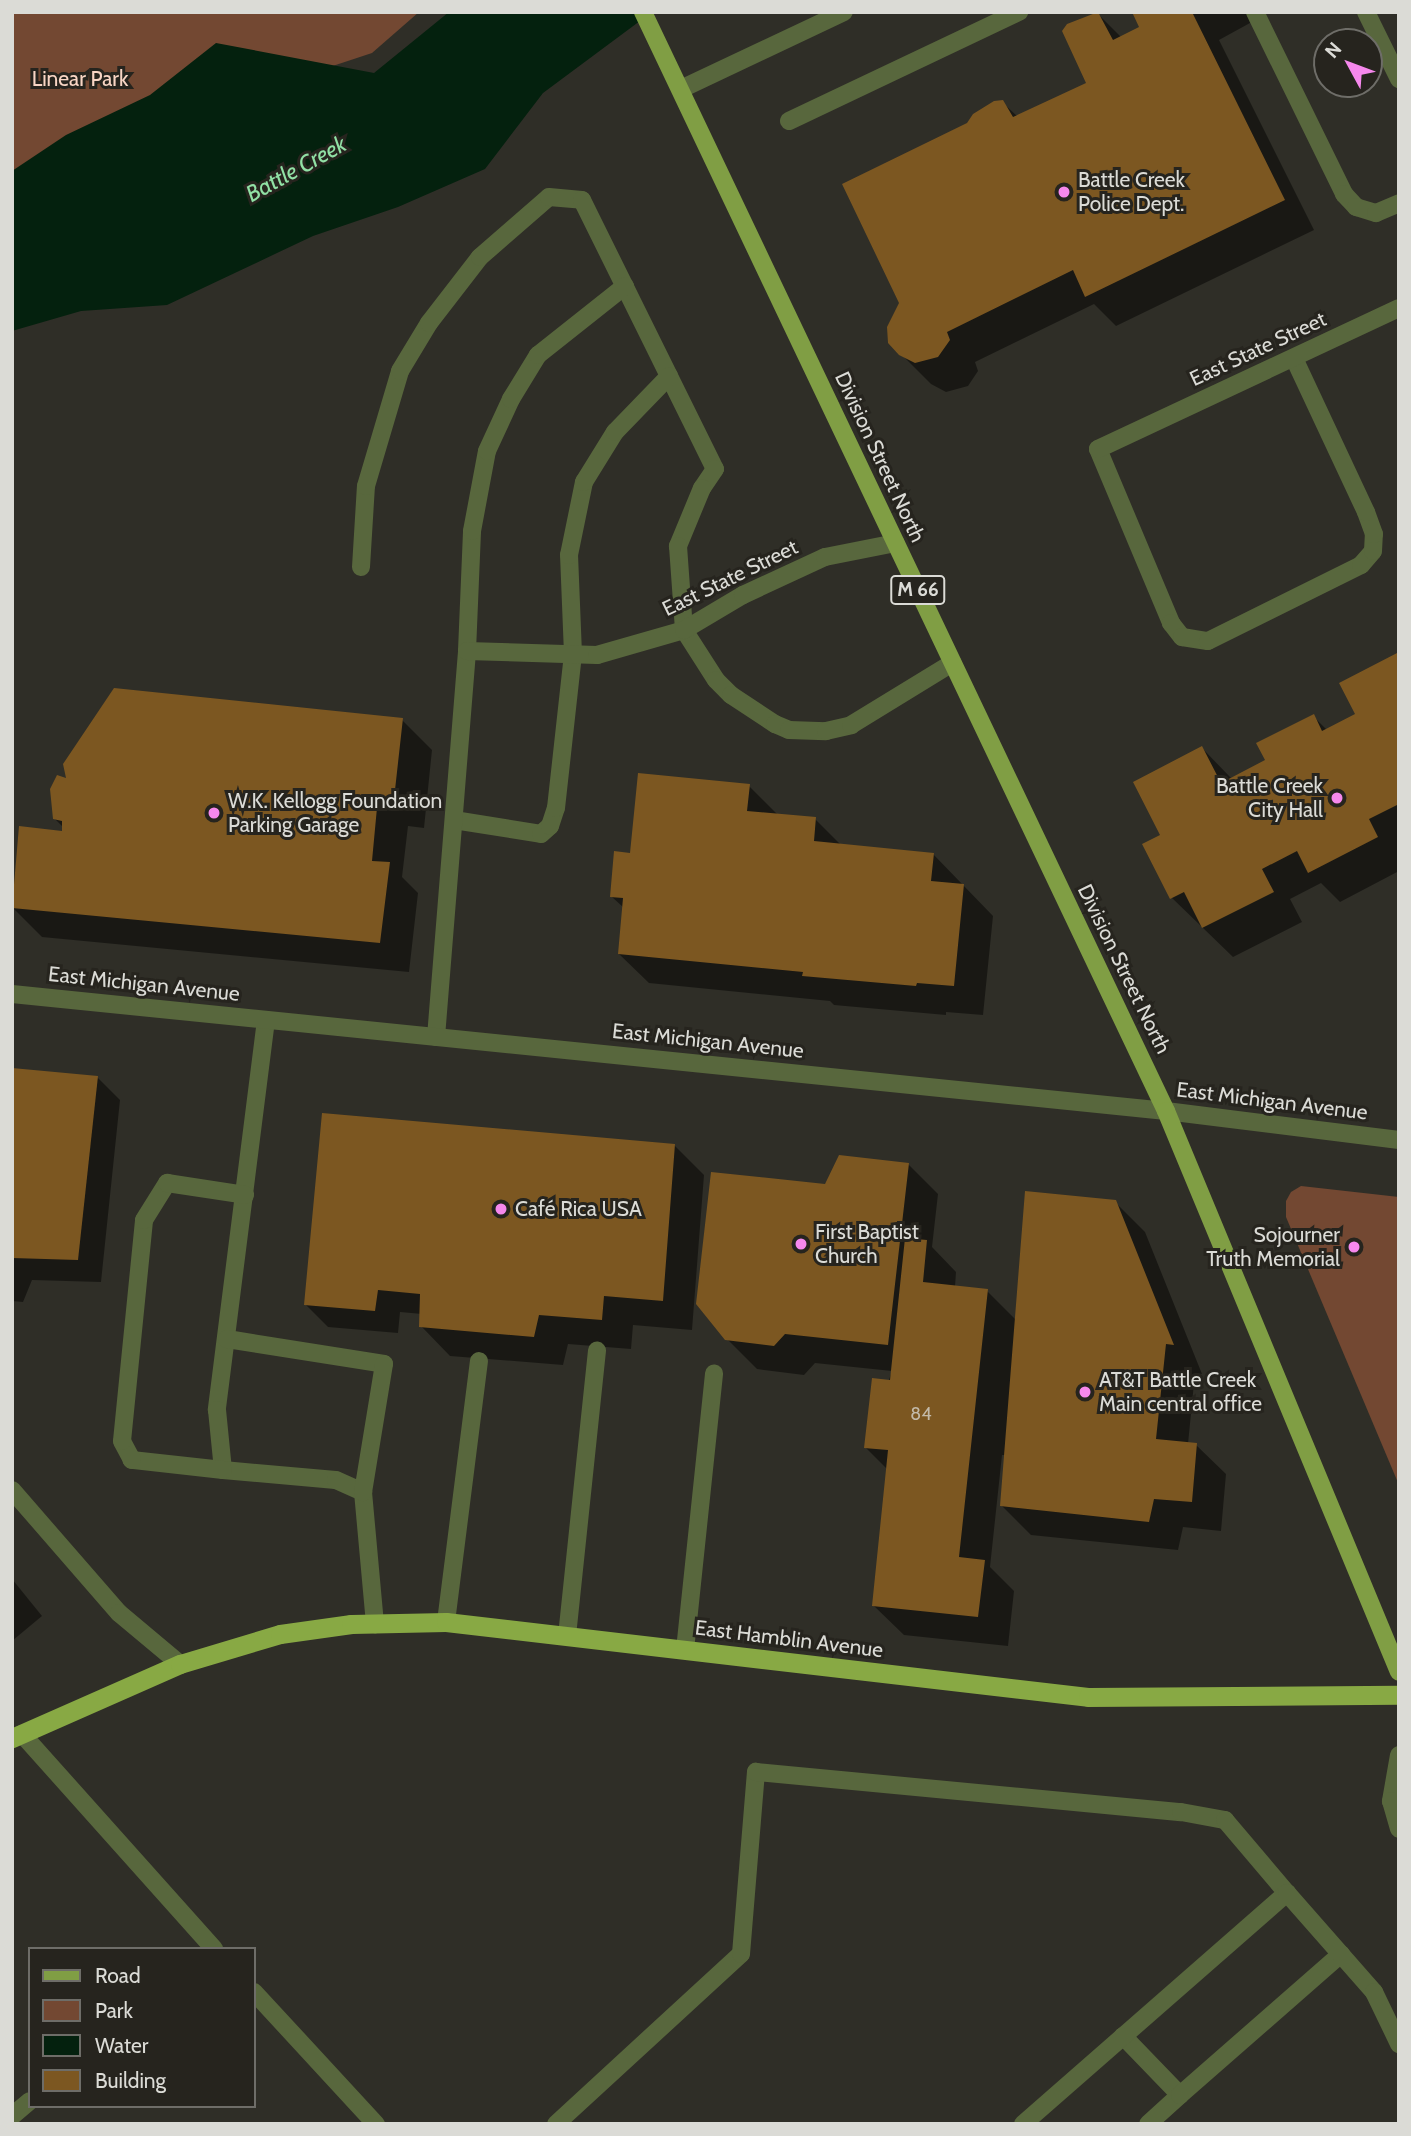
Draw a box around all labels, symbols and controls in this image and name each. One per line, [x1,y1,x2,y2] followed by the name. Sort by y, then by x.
[1313,28,1383,98] north arrow
[1320,38,1346,63] text: N
[32,66,128,92] park label: Linear Park
[241,130,351,208] water label: Battle Creek
[1078,167,1185,217] place label: Battle Creek Police Dept.
[1056,184,1072,200] marker: Battle Creek Police Dept.
[1186,306,1330,392] street label: East State Street
[829,368,931,546] street label: Division Street North
[658,534,802,622] street label: East State Street
[890,575,946,606] road number: M 66
[1216,773,1323,823] place label: Battle Creek City Hall
[228,788,442,838] place label: W.K. Kellogg Foundation Parking Garage
[1329,790,1345,806] marker: Battle Creek City Hall
[206,805,222,821] marker: W.K. Kellogg Foundation Parking Garage
[1072,880,1176,1058] street label: Division Street North
[47,961,241,1007] street label: East Michigan Avenue
[611,1018,805,1064] street label: East Michigan Avenue
[1175,1077,1369,1125] street label: East Michigan Avenue
[515,1196,642,1222] place label: Café Rica USA
[493,1201,509,1217] marker: Café Rica USA
[815,1219,919,1269] place label: First Baptist Church
[1206,1222,1340,1272] place label: Sojourner Truth Memorial
[793,1236,809,1252] marker: First Baptist Church
[1346,1239,1362,1255] marker: Sojourner Truth Memorial
[1099,1367,1262,1417] place label: AT&T Battle Creek Main central office
[1077,1384,1093,1400] marker: AT&T Battle Creek Main central office
[910,1403,932,1425] house number: 84
[693,1615,885,1663] street label: East Hamblin Avenue
[28,1947,256,2108] legend
[95,1963,141,1988] text: Road
[95,1998,133,2023] text: Park
[95,2033,148,2058] text: Water
[95,2068,166,2093] text: Building

